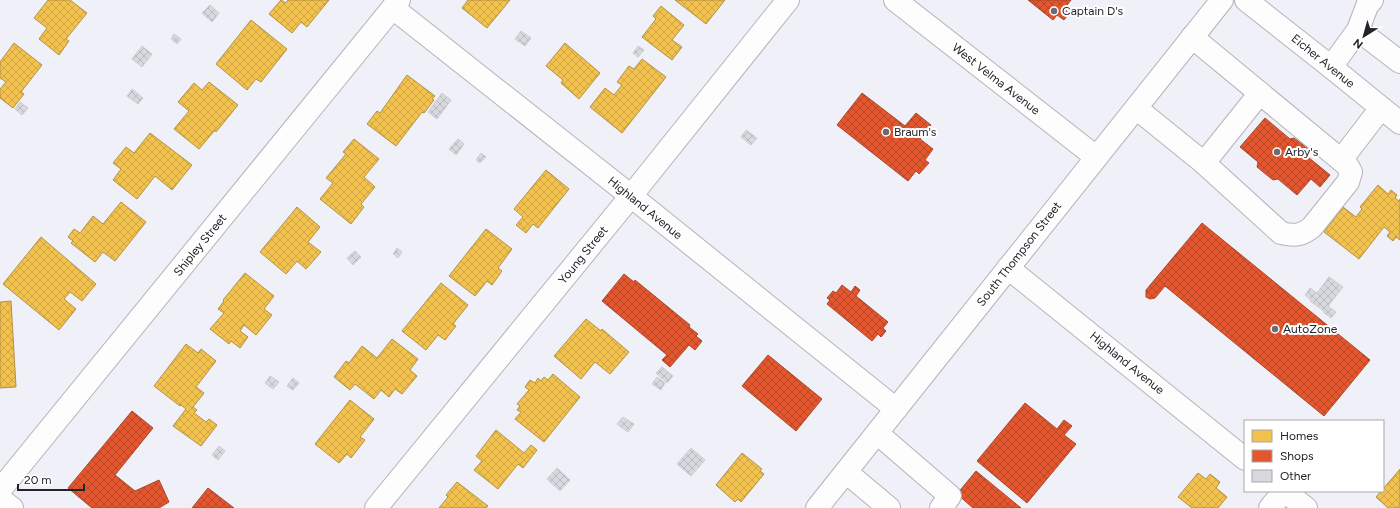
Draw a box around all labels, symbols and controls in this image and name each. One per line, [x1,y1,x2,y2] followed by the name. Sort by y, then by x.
[1062,4,1124,18] place label: Captain D's
[1049,6,1059,16] marker: Captain D's
[1344,16,1384,56] north arrow
[1289,31,1358,91] street label: Eicher Avenue
[1351,36,1366,51] text: N
[949,40,1043,118] street label: West Velma Avenue
[894,125,937,139] place label: Braum's
[881,127,891,137] marker: Braum's
[1285,145,1319,159] place label: Arby's
[1272,147,1282,157] marker: Arby's
[605,174,685,243] street label: Highland Avenue
[974,199,1064,309] street label: South Thompson Street
[171,211,230,279] street label: Shipley Street
[555,223,611,287] street label: Young Street
[1283,322,1338,336] place label: AutoZone
[1270,324,1280,334] marker: AutoZone
[1087,329,1167,398] street label: Highland Avenue
[1244,420,1384,492] legend
[1280,429,1319,443] text: Homes
[1280,449,1314,463] text: Shops
[18,466,84,492] scale bar
[1280,469,1311,483] text: Other
[24,473,52,487] text: 20 m

